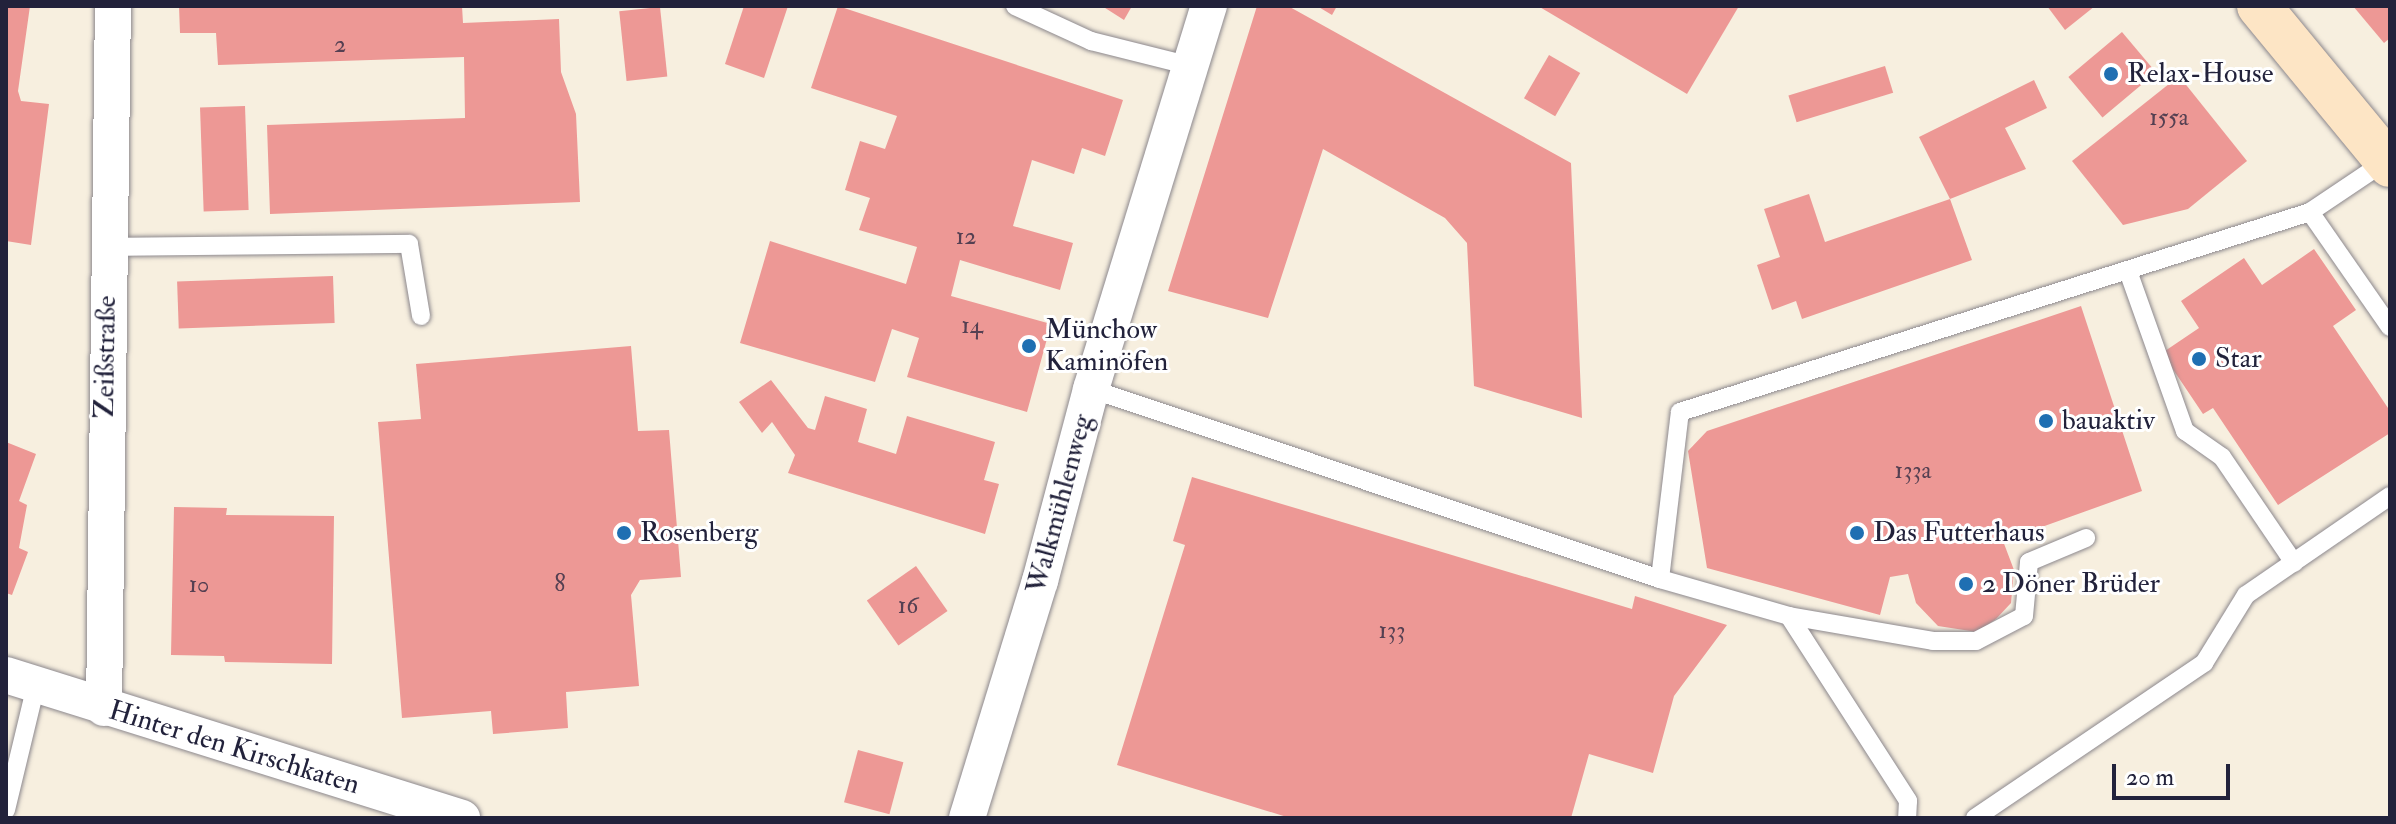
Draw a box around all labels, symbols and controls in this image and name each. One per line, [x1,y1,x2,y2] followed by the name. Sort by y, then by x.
[334,31,346,59] house number: 2
[2127,57,2273,91] place label: Relax-House
[2102,65,2120,83] marker: Relax-House
[2149,104,2189,132] house number: 155a
[956,223,976,251] house number: 12
[88,295,124,419] street label: Zeißstraße
[961,312,983,340] house number: 14
[1045,313,1168,379] place label: Münchow Kaminöfen
[1020,337,1038,355] marker: Münchow Kaminöfen
[2215,342,2262,376] place label: Star
[2190,350,2208,368] marker: Star
[2062,404,2155,438] place label: bauaktiv
[1020,411,1100,597] street label: Walkmühlenweg
[2037,412,2055,430] marker: bauaktiv
[1895,457,1931,485] house number: 133a
[640,516,758,550] place label: Rosenberg
[1873,516,2045,550] place label: Das Futterhaus
[615,524,633,542] marker: Rosenberg
[1848,524,1866,542] marker: Das Futterhaus
[1982,567,2160,601] place label: 2 Döner Brüder
[554,570,566,598] house number: 8
[189,571,209,599] house number: 10
[1957,575,1975,593] marker: 2 Döner Brüder
[898,592,918,620] house number: 16
[1379,617,1405,645] house number: 133
[105,694,363,802] street label: Hinter den Kirschkaten
[2116,748,2234,798] scale bar
[2126,762,2174,793] text: 20 m

